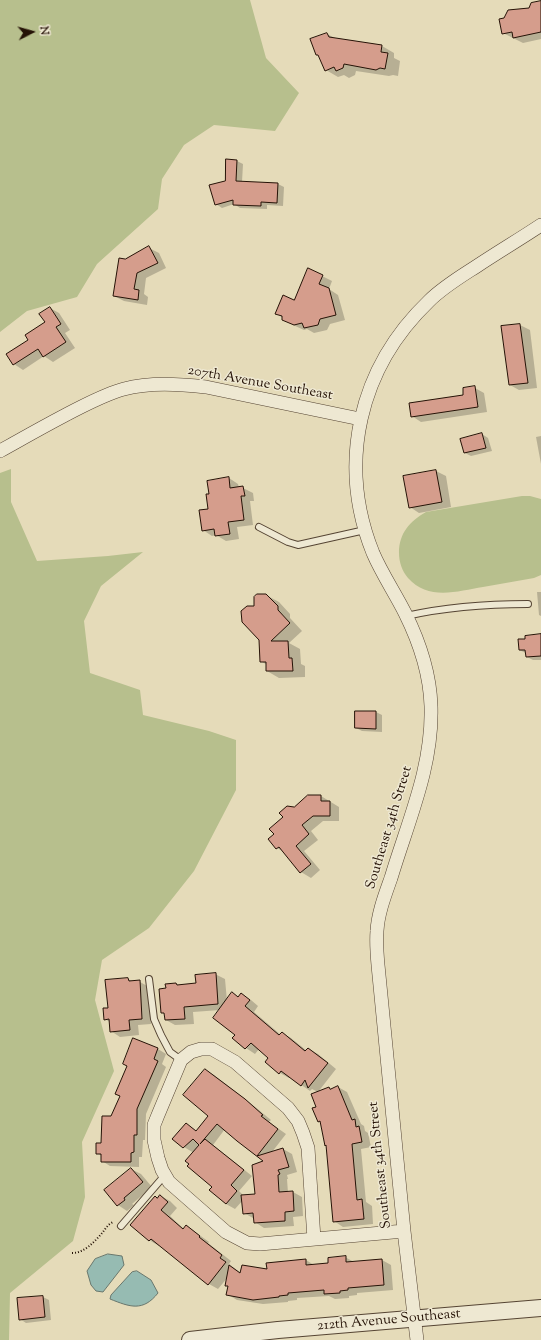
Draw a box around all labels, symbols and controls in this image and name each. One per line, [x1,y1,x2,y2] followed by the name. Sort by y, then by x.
[12,12,52,52] north arrow
[36,26,52,36] text: N
[186,363,334,405] street label: 207th Avenue Southeast
[363,764,417,892] street label: Southeast 34th Street
[366,1101,396,1229] street label: Southeast 34th Street
[317,1306,461,1336] street label: 212th Avenue Southeast

